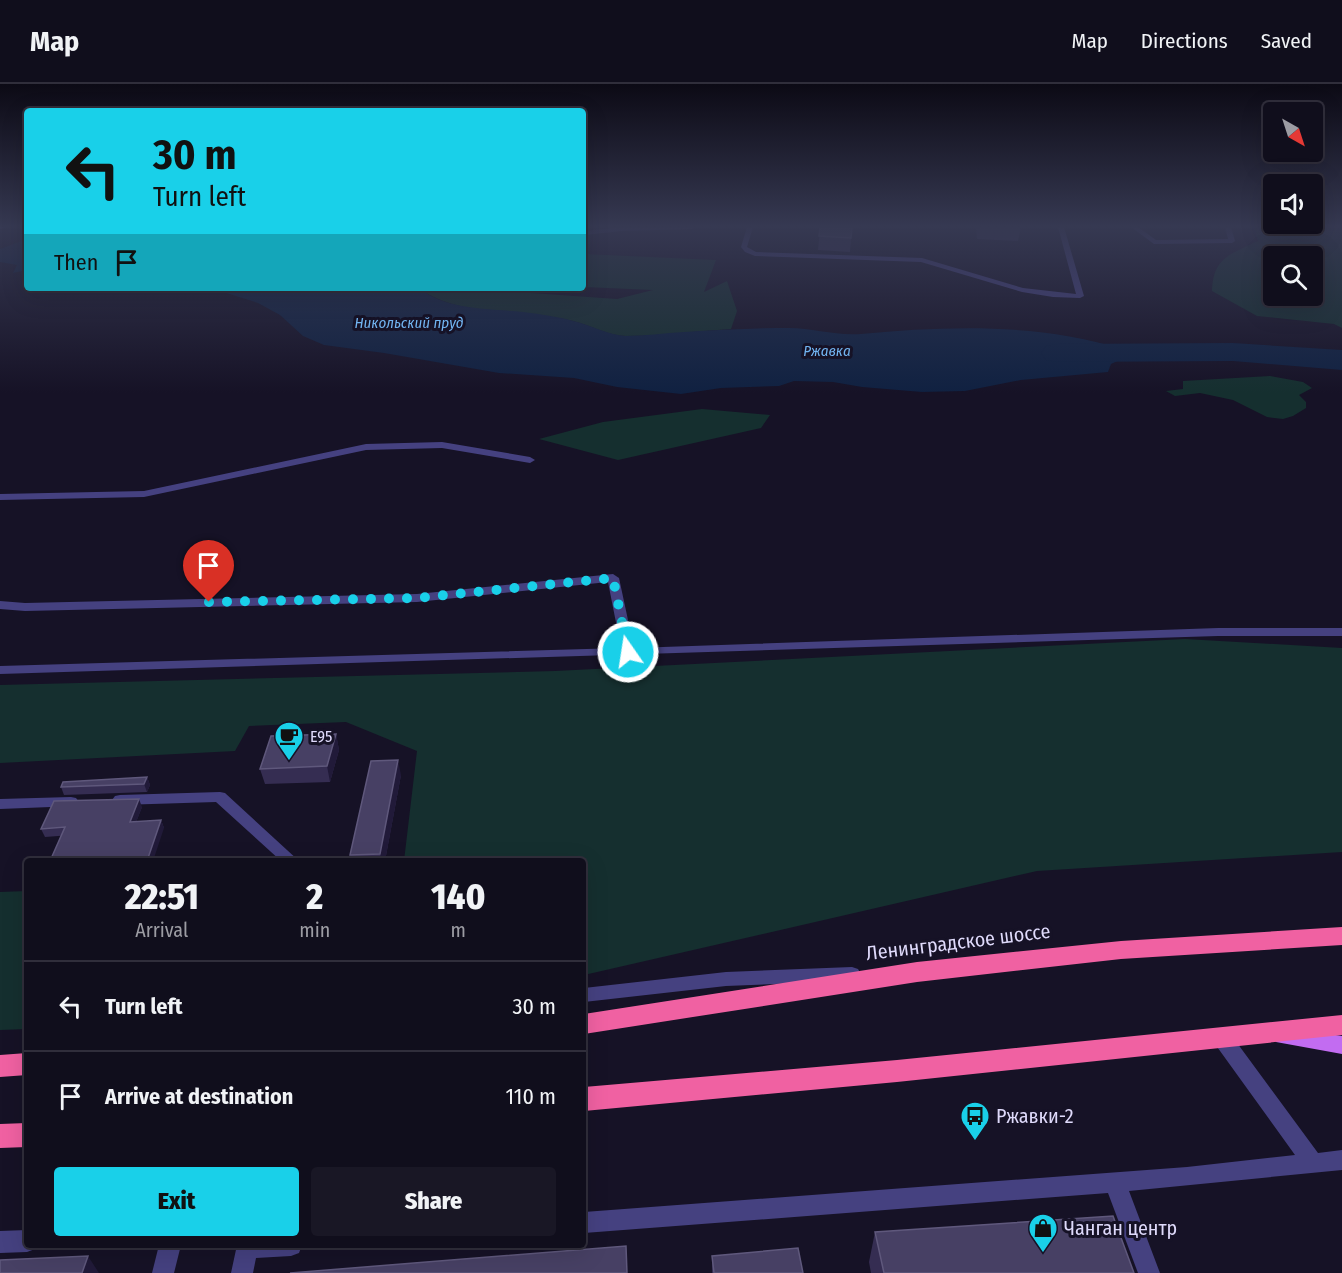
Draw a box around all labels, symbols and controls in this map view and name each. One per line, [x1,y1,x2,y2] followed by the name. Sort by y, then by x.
[30,25,79,58] text: Map
[1071,28,1108,54] text: Map
[1141,28,1228,54] text: Directions
[1261,28,1312,54] text: Saved
[1263,102,1323,162] north arrow
[1263,102,1323,306] map controls
[153,130,237,180] text: 30 m
[54,132,132,210] icon: left
[1263,174,1323,234] button: sound
[153,181,246,213] text: Turn left
[110,246,143,279] icon: arrive
[1263,246,1323,306] button: search
[54,249,98,276] text: Then
[355,314,464,332] water label: Никольский пруд
[803,342,851,360] water label: Ржавка
[183,540,234,602] pin
[192,549,225,582] icon: arrive
[596,620,660,684] position arrow
[273,720,305,762] cafe icon: E95
[310,727,332,746] place label: E95
[125,875,199,919] text: 22:51
[306,875,323,919] text: 2
[431,875,485,919] text: 140
[135,918,188,942] text: Arrival
[299,918,330,942] text: min
[450,918,466,942] text: m
[864,919,1052,965] street label: Ленинградское шоссе
[54,990,87,1023] icon: left
[105,993,183,1020] text: Turn left
[513,993,556,1020] text: 30 m
[54,1080,87,1113] icon: arrive
[105,1083,293,1110] text: Arrive at destination
[506,1083,556,1110] text: 110 m
[959,1100,991,1142] bus stop icon: Ржавки-2
[996,1104,1074,1128] place label: Ржавки-2
[54,1167,299,1236] button: Exit
[311,1167,556,1236] button: Share
[1027,1212,1059,1254] shop icon: Чанган центр
[1064,1216,1177,1240] place label: Чанган центр

